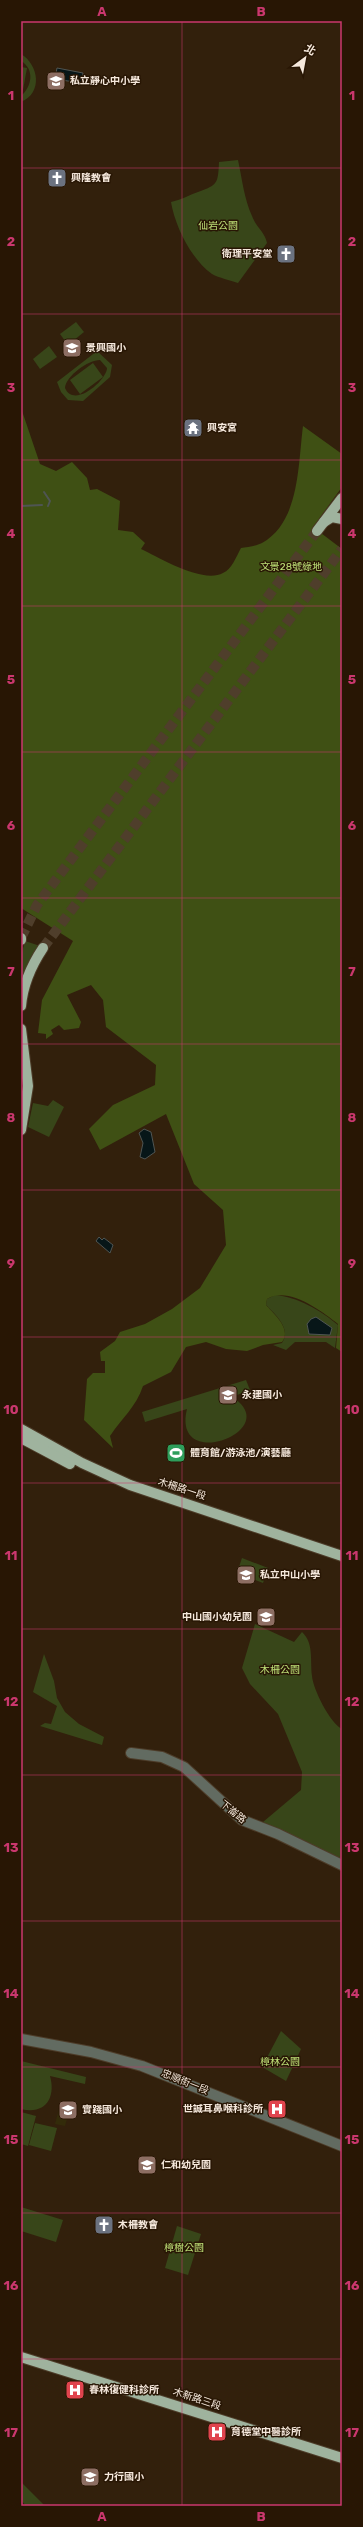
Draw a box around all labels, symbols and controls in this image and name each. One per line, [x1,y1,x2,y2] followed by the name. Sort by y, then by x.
[97,4,107,19] text: A
[256,4,266,19] text: B
[285,38,325,78] north arrow
[302,42,318,58] text: 北
[45,70,67,92] school or university icon: 私立靜心中小學
[70,75,140,87] place label: 私立靜心中小學
[8,88,14,103] text: 1
[349,88,355,103] text: 1
[46,167,68,189] church icon: 興隆教會
[71,172,112,184] place label: 興隆教會
[198,220,238,232] park label: 仙岩公園
[7,234,15,249] text: 2
[348,234,356,249] text: 2
[275,243,297,265] church icon: 衛理平安堂
[221,248,272,260] place label: 衛理平安堂
[61,337,83,359] school or university icon: 景興國小
[86,342,127,354] place label: 景興國小
[7,380,16,395] text: 3
[348,380,357,395] text: 3
[182,417,204,439] temple icon: 興安宮
[207,422,237,434] place label: 興安宮
[7,526,16,541] text: 4
[348,526,357,541] text: 4
[260,561,322,573] park label: 文景28號綠地
[7,672,15,687] text: 5
[348,672,356,687] text: 5
[7,818,16,833] text: 6
[348,818,357,833] text: 6
[7,964,15,979] text: 7
[348,964,356,979] text: 7
[7,1110,16,1125] text: 8
[348,1110,357,1125] text: 8
[7,1256,15,1271] text: 9
[348,1256,356,1271] text: 9
[217,1384,239,1406] school or university icon: 永建國小
[242,1389,283,1401] place label: 永建國小
[3,1402,19,1417] text: 10
[344,1402,360,1417] text: 10
[165,1442,187,1464] sports icon: 體育館/游泳池/演藝廳
[190,1447,291,1459] place label: 體育館/游泳池/演藝廳
[156,1476,208,1502] street label: 木柵路一段
[5,1548,17,1563] text: 11
[346,1548,358,1563] text: 11
[235,1564,257,1586] school or university icon: 私立中山小學
[260,1569,320,1581] place label: 私立中山小學
[255,1606,277,1628] school or university icon: 中山國小幼兒園
[182,1611,252,1623] place label: 中山國小幼兒園
[260,1664,300,1676] park label: 木柵公園
[4,1694,18,1709] text: 12
[345,1694,359,1709] text: 12
[218,1798,248,1826] street label: 下崙路
[3,1840,19,1855] text: 13
[344,1840,360,1855] text: 13
[3,1986,19,2001] text: 14
[344,1986,360,2001] text: 14
[260,2056,300,2068] park label: 樟林公園
[160,2067,210,2097] street label: 忠順街一段
[266,2098,288,2120] hospital icon: 世誠耳鼻喉科診所
[57,2099,79,2121] school or university icon: 實踐國小
[183,2103,263,2115] place label: 世誠耳鼻喉科診所
[82,2104,123,2116] place label: 實踐國小
[4,2132,18,2147] text: 15
[345,2132,359,2147] text: 15
[136,2154,158,2176] school or university icon: 仁和幼兒園
[161,2159,211,2171] place label: 仁和幼兒園
[93,2214,115,2236] church icon: 木柵教會
[117,2219,159,2231] place label: 木柵教會
[164,2242,204,2254] park label: 樟樹公園
[4,2278,19,2293] text: 16
[345,2278,360,2293] text: 16
[64,2379,86,2401] hospital icon: 春林復健科診所
[89,2384,159,2396] place label: 春林復健科診所
[171,2386,223,2412] street label: 木新路三段
[206,2421,228,2443] hospital icon: 育德堂中醫診所
[4,2425,19,2440] text: 17
[345,2425,360,2440] text: 17
[231,2426,301,2438] place label: 育德堂中醫診所
[79,2466,101,2488] school or university icon: 力行國小
[104,2471,145,2483] place label: 力行國小
[97,2509,107,2524] text: A
[256,2509,266,2524] text: B

